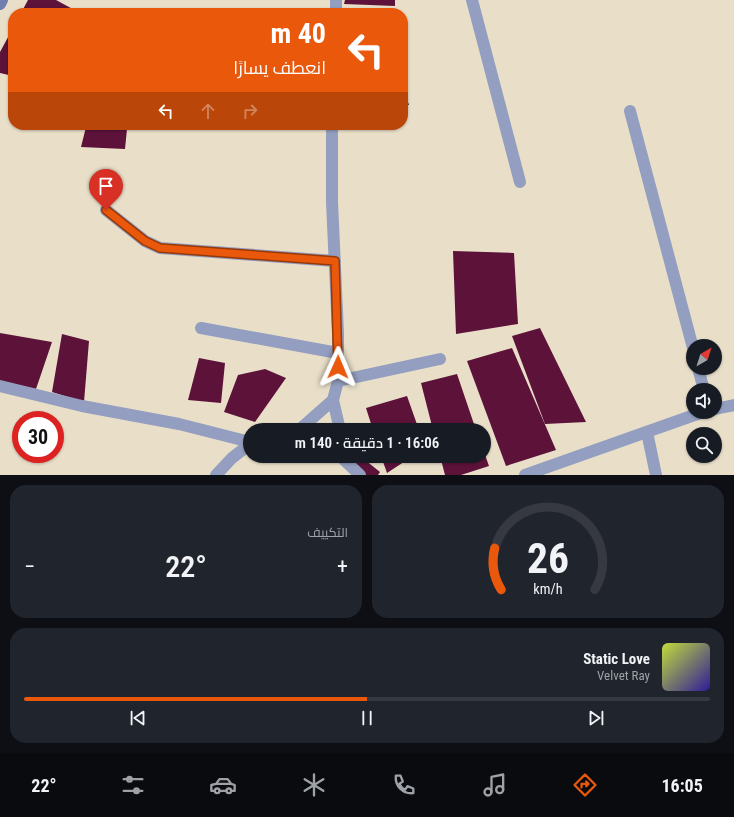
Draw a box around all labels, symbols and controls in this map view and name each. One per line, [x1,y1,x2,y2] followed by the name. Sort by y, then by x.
[270,17,326,50] text: 40 m
[340,24,392,76] icon: left
[233,57,326,78] text: انعطف يسارًا
[155,100,177,122] icon: left
[197,100,219,122] icon: ahead
[239,100,261,122] icon: right
[89,169,123,210] pin
[95,175,117,197] icon: arrive
[686,339,722,375] north arrow
[686,339,722,463] map controls
[317,346,359,388] position arrow
[686,383,722,419] button: sound
[12,411,64,463] speed limit sign: 30
[686,427,722,463] button: search
[295,434,439,452] text: 16:06 · 1 دقيقة · 140 m
[307,525,348,540] text: التكييف
[527,533,569,582] text: 26
[165,549,207,584] text: 22°
[24,554,35,579] text: −
[337,554,348,579] text: +
[533,580,563,596] text: km/h
[583,650,650,668] text: Static Love
[597,668,650,683] text: Velvet Ray
[127,707,149,729] icon: previous
[356,707,378,729] icon: pause
[585,707,607,729] icon: next
[119,771,147,799] icon: filters
[209,771,237,799] icon: car
[300,771,328,799] icon: climate
[390,771,418,799] icon: phone
[481,771,509,799] icon: music
[571,771,599,799] icon: directions
[31,775,57,796] text: 22°
[661,775,703,796] text: 16:05

